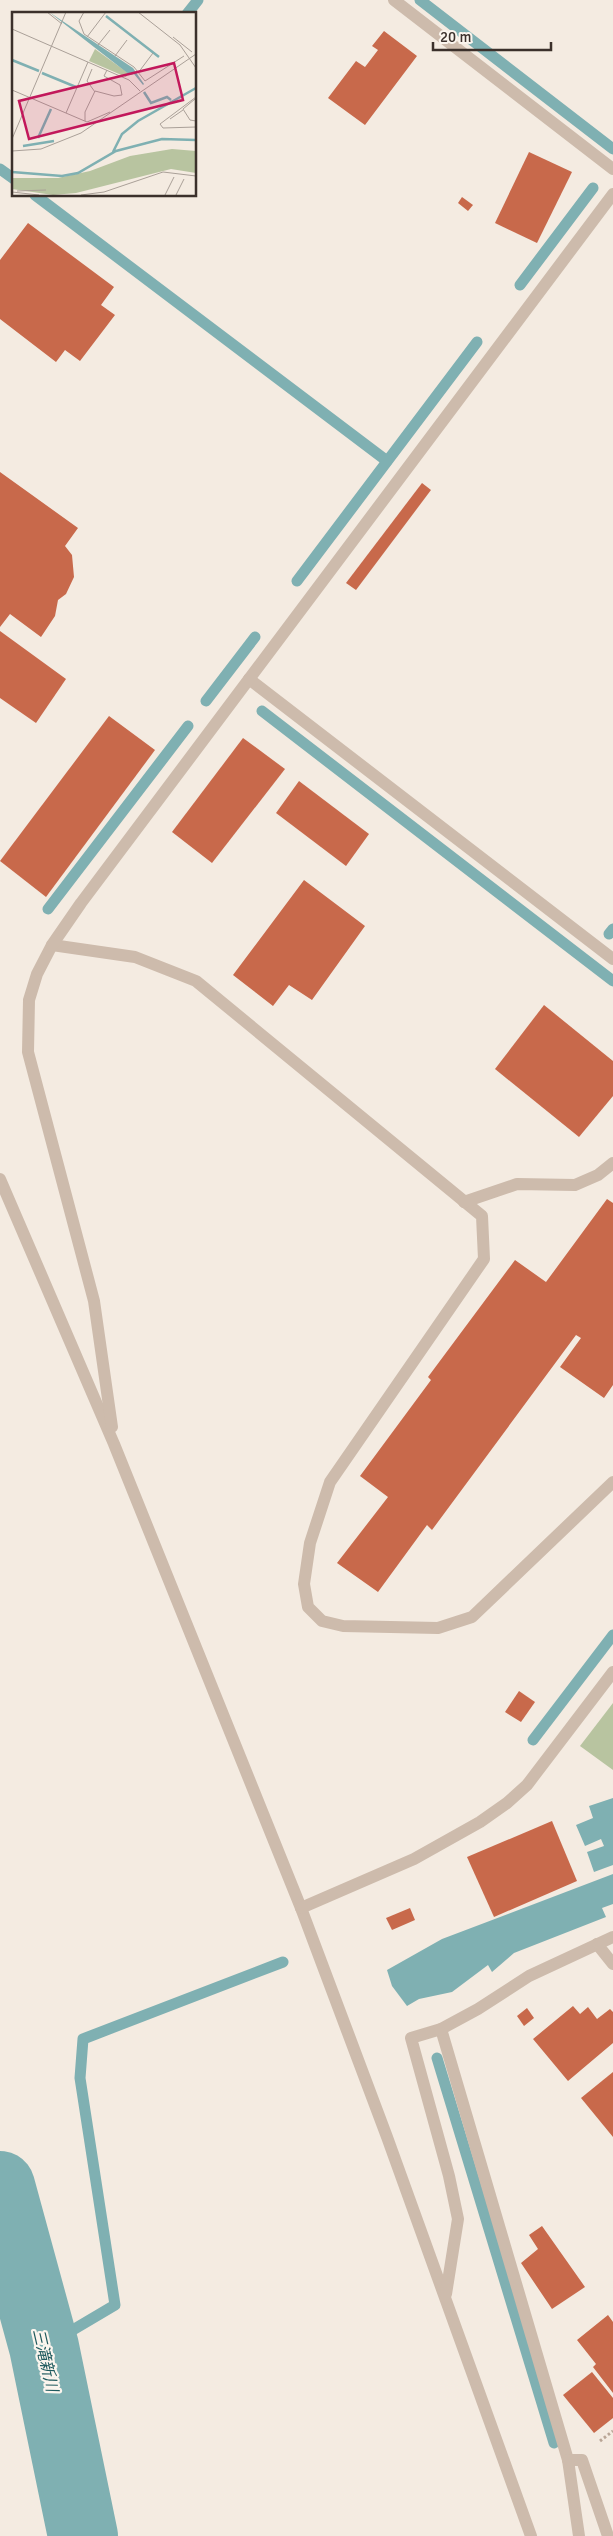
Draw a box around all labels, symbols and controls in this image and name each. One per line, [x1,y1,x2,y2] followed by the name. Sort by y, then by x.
[12,12,196,196] inset map
[433,20,550,52] scale bar
[440,28,471,46] text: 20 m
[28,2327,62,2396] water label: 三滝新川

